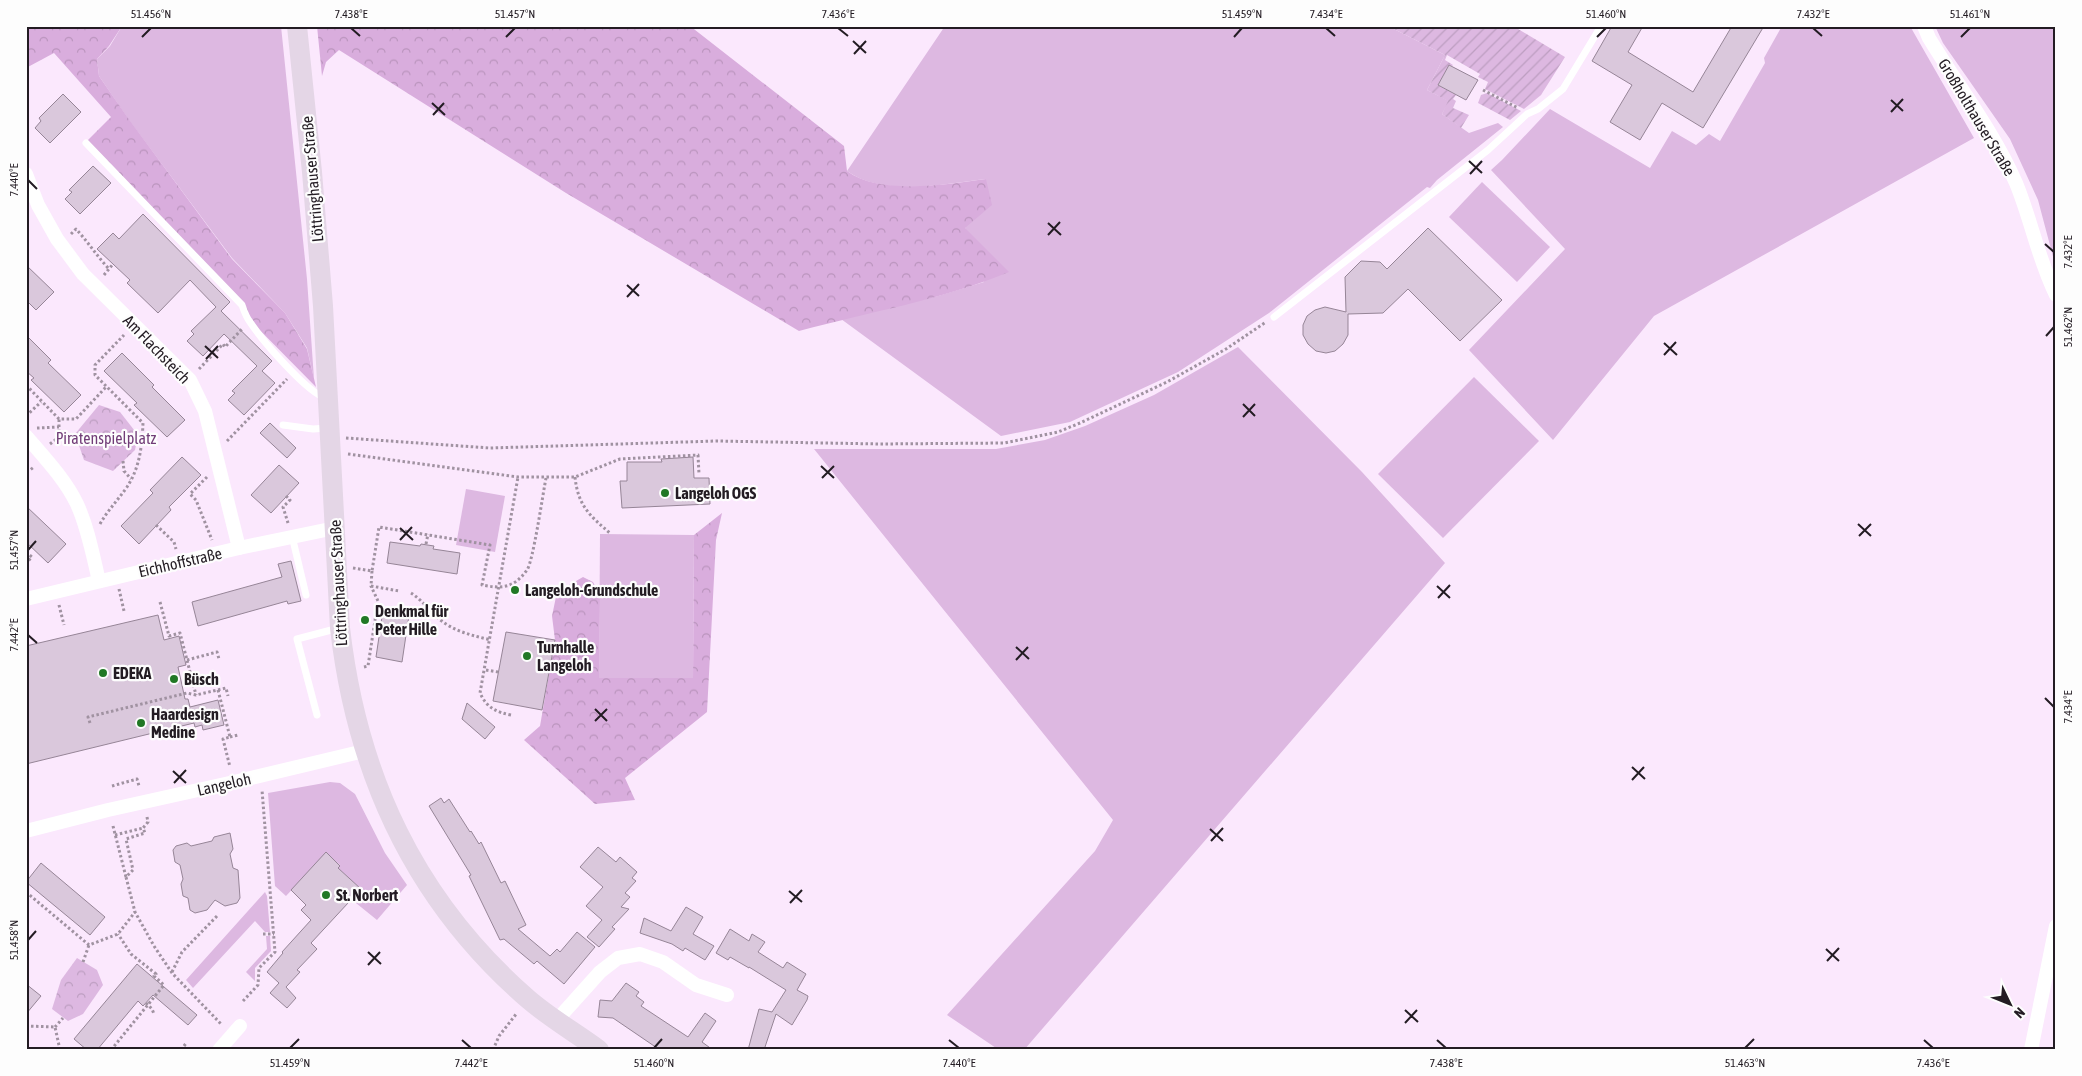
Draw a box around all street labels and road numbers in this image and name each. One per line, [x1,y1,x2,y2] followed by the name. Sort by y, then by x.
[1935,55,2019,179] street label: Großholthauser Straße
[298,115,327,243] street label: Löttringhauser Straße
[120,311,194,387] street label: Am Flachsteich
[326,519,351,647] street label: Löttringhauser Straße
[137,544,223,580] street label: Eichhoffstraße
[195,769,253,800] street label: Langeloh

